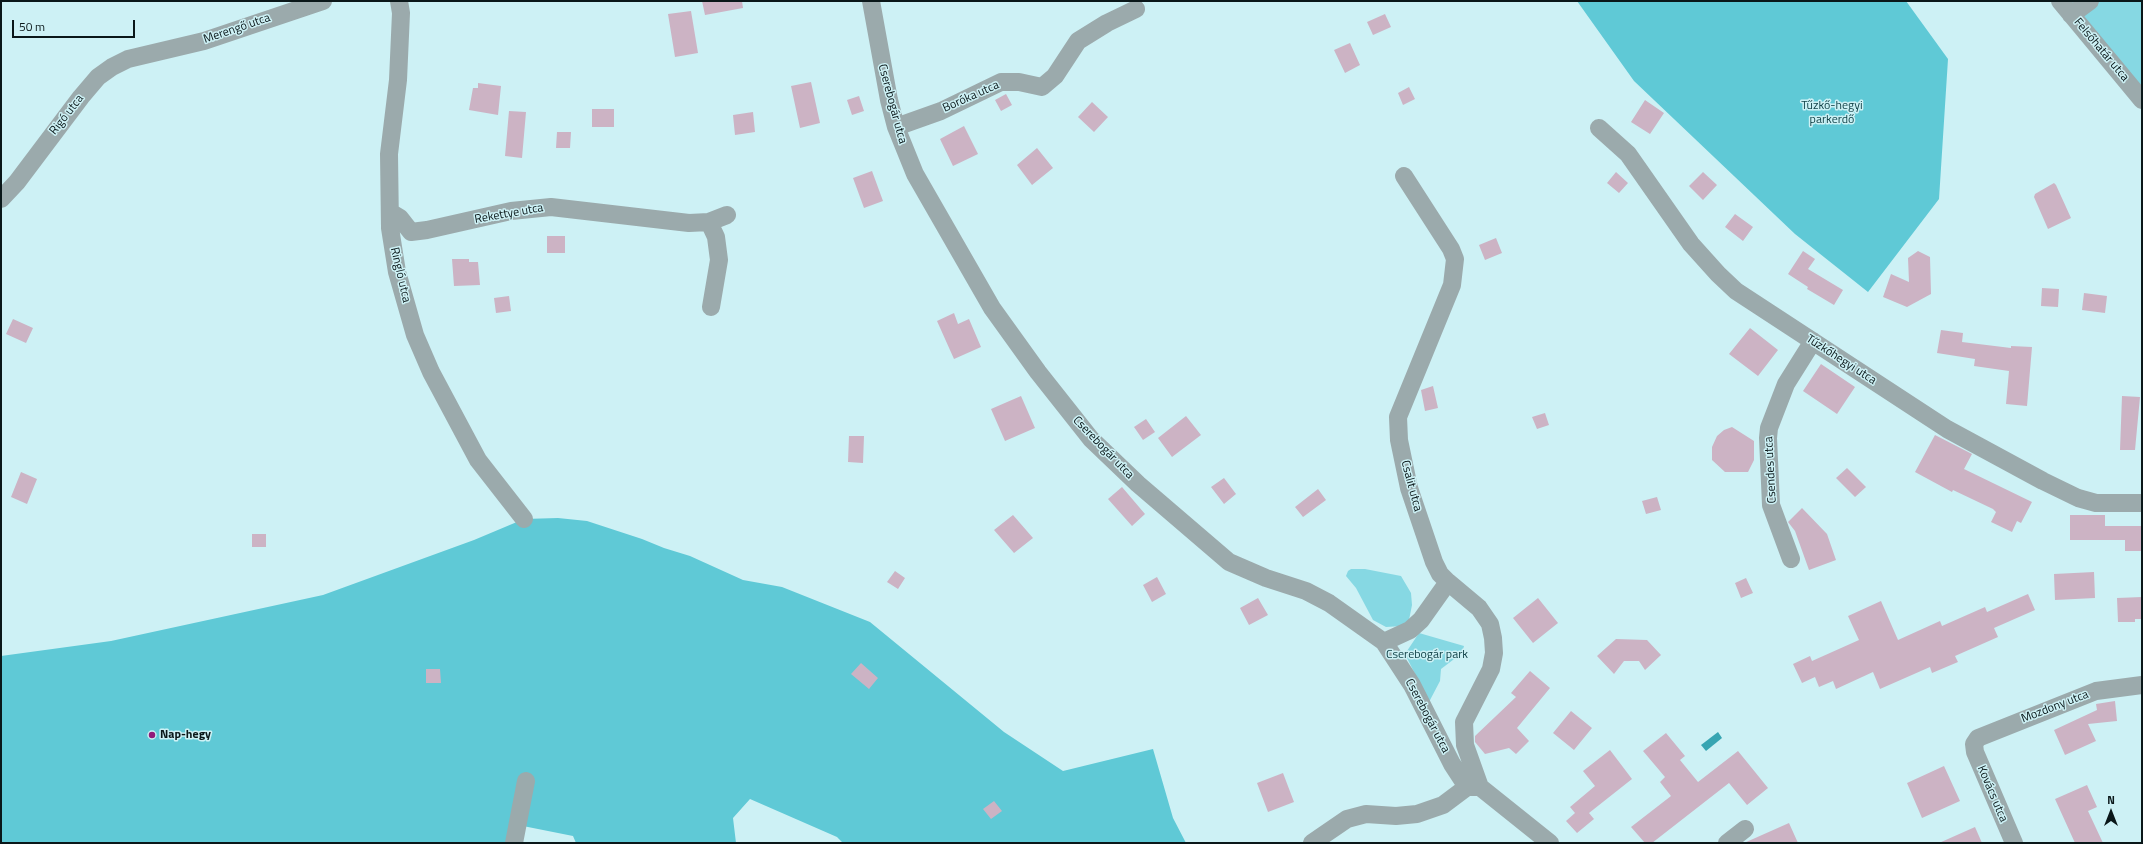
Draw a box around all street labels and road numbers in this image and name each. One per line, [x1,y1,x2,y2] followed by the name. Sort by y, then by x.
[202,11,272,47] street label: Merengő utca
[2070,15,2132,85] street label: Felsőhatár utca
[874,63,910,145] street label: Cserebogár utca
[941,78,1001,116] street label: Boróka utca
[47,92,87,138] street label: Rigó utca
[473,201,545,227] street label: Rekettye utca
[387,246,413,304] street label: Ringló utca
[1803,332,1879,388] street label: Tűzkőhegyi utca
[1069,414,1137,482] street label: Cserebogár utca
[1762,436,1780,504] street label: Csendes utca
[1397,459,1425,513] street label: Csalit utca
[1401,677,1453,755] street label: Cserebogár utca
[2019,688,2091,726] street label: Mozdony utca
[1974,764,2010,824] street label: Kovács utca

